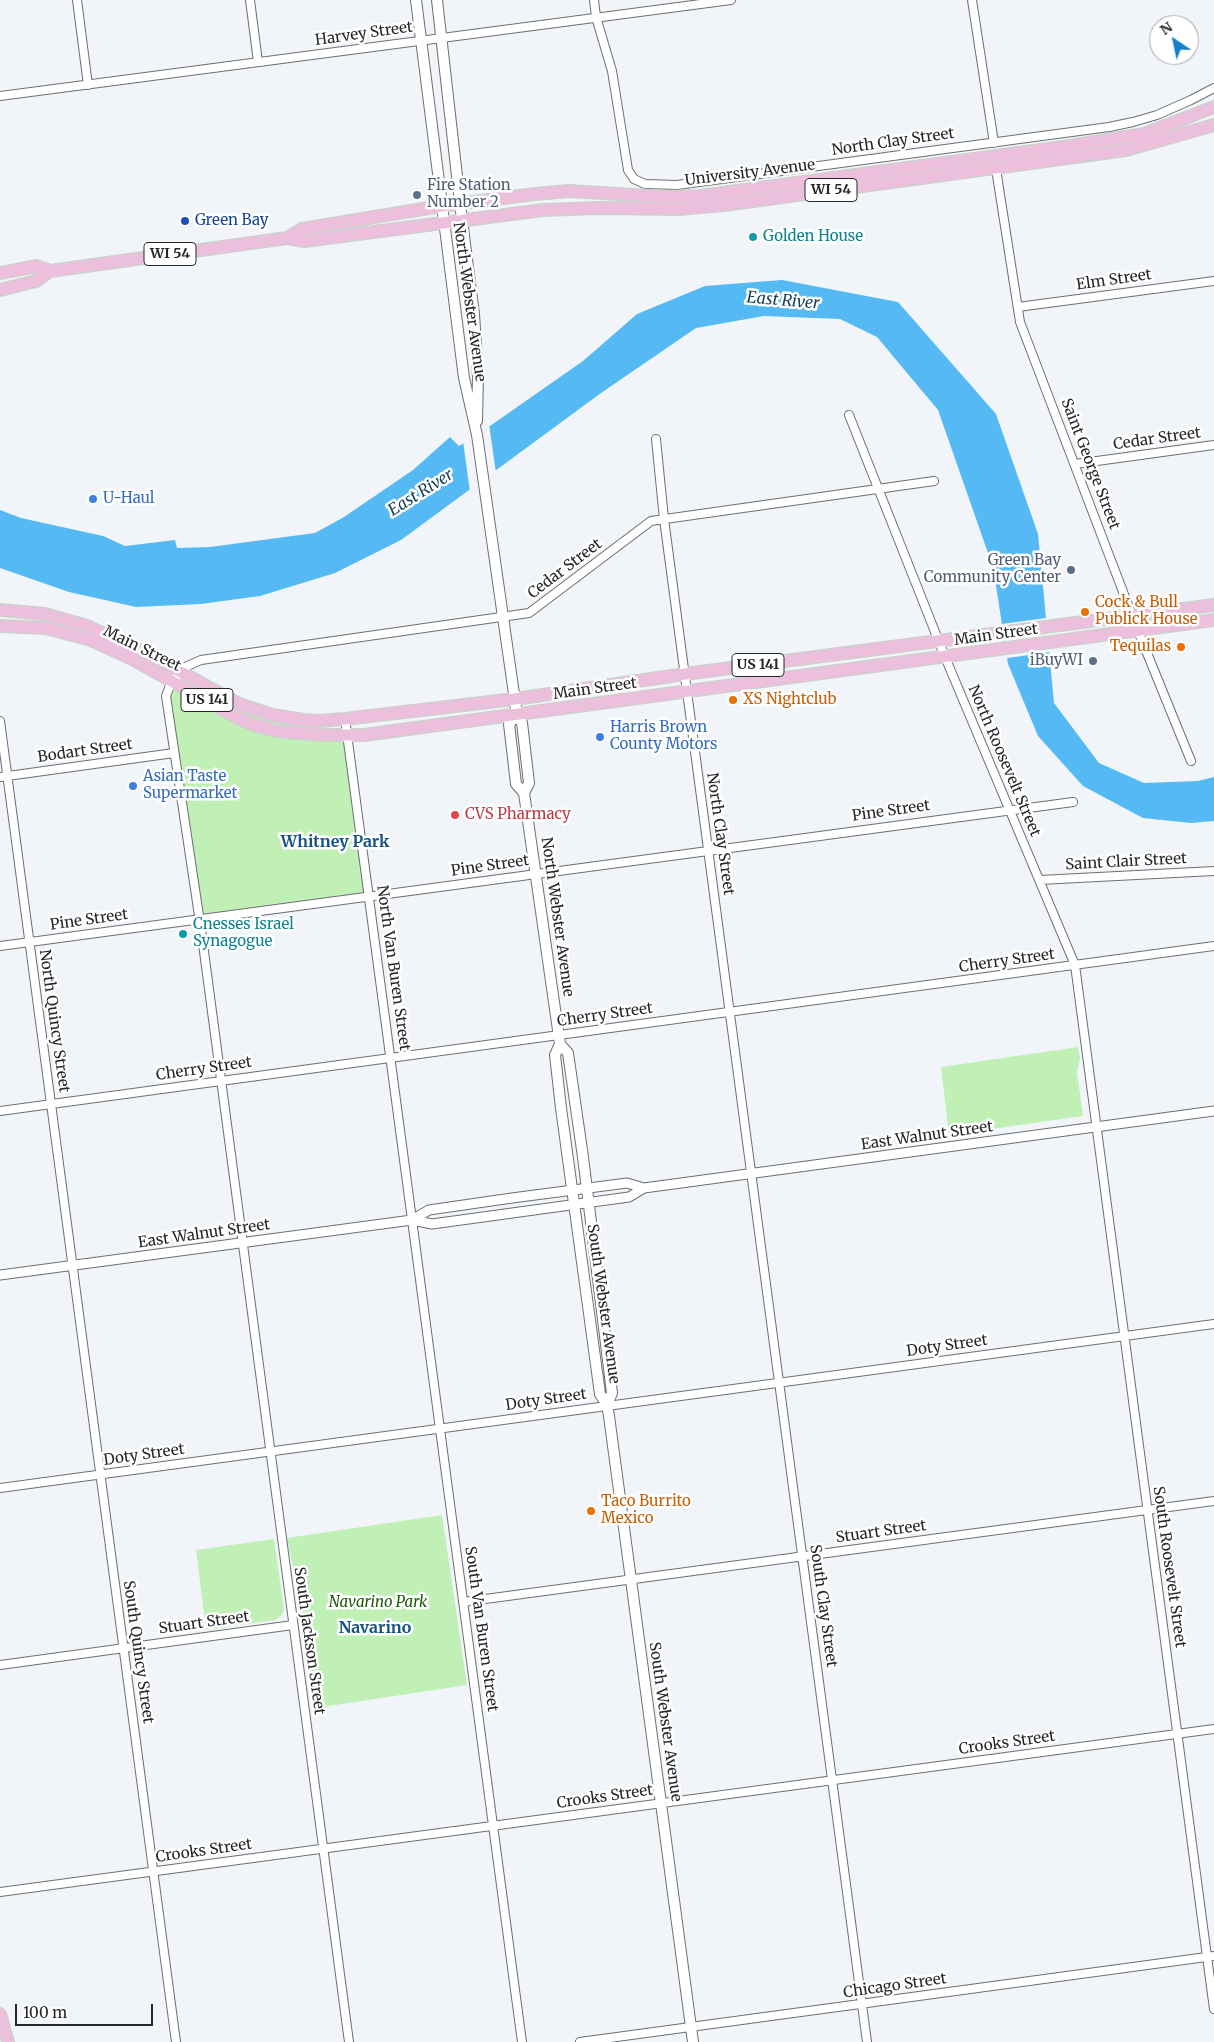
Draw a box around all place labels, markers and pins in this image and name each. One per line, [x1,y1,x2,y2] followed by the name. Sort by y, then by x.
[427,177,511,212] place label: Fire Station Number 2
[411,189,423,201] marker: Fire Station Number 2
[195,212,268,230] place label: Green Bay
[179,215,191,227] marker: Green Bay
[763,228,863,246] place label: Golden House
[747,231,759,243] marker: Golden House
[103,490,155,508] place label: U-Haul
[87,493,99,505] marker: U-Haul
[924,552,1061,587] place label: Green Bay Community Center
[1065,564,1077,576] marker: Green Bay Community Center
[1095,594,1198,629] place label: Cock & Bull Publick House
[1079,606,1091,618] marker: Cock & Bull Publick House
[1110,638,1171,656] place label: Tequilas
[1175,641,1187,653] marker: Tequilas
[1030,652,1083,670] place label: iBuyWI
[1087,655,1099,667] marker: iBuyWI
[743,691,836,709] place label: XS Nightclub
[727,694,739,706] marker: XS Nightclub
[610,719,717,754] place label: Harris Brown County Motors
[594,731,606,743] marker: Harris Brown County Motors
[143,768,237,803] place label: Asian Taste Supermarket
[127,780,139,792] marker: Asian Taste Supermarket
[465,806,571,824] place label: CVS Pharmacy
[449,809,461,821] marker: CVS Pharmacy
[193,916,294,951] place label: Cnesses Israel Synagogue
[177,928,189,940] marker: Cnesses Israel Synagogue
[601,1493,691,1528] place label: Taco Burrito Mexico
[585,1505,597,1517] marker: Taco Burrito Mexico

